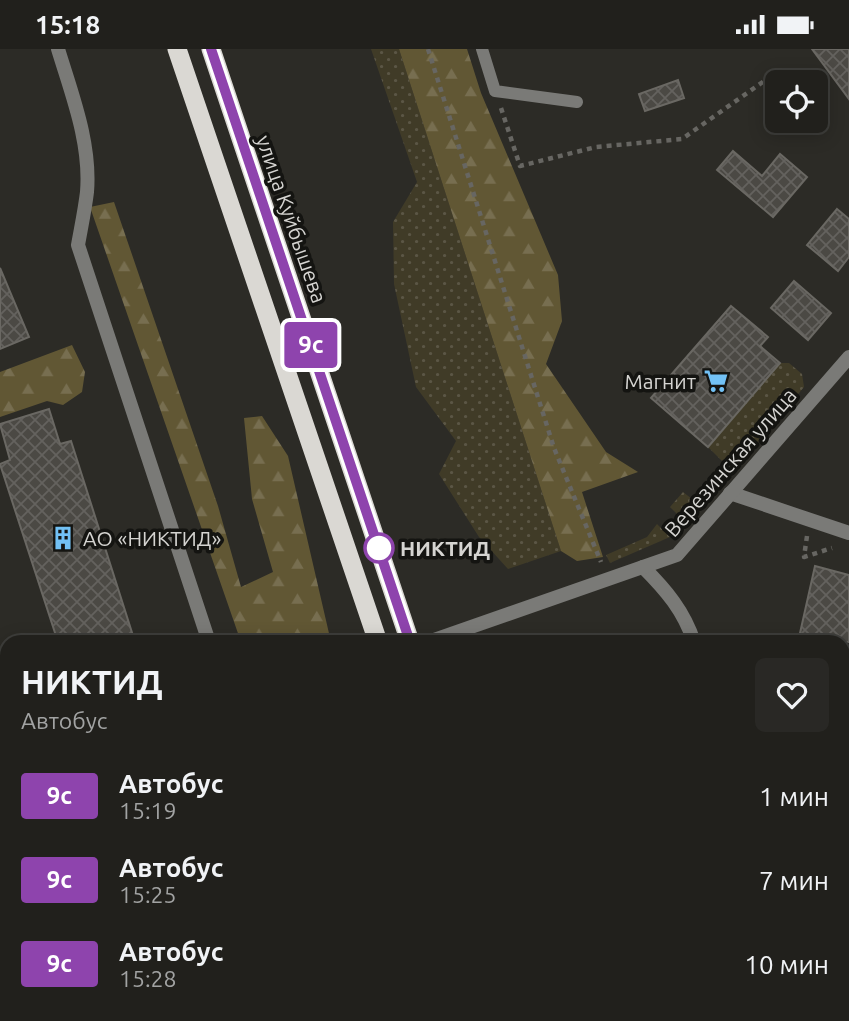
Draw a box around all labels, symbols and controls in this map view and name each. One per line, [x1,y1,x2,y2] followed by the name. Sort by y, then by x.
[35,10,100,39] text: 15:18
[765,70,828,133] map controls
[765,70,828,133] button: locate
[252,132,332,306] street label: улица Куйбышева
[280,322,342,368] line badge: 9с
[298,331,324,358] text: 9с
[702,367,730,395] supermarket icon: Магнит
[624,369,697,393] place label: Магнит
[659,383,801,541] street label: Верезинская улица
[49,524,77,552] building icon: АО «НИКТИД»
[83,526,221,550] place label: АО «НИКТИД»
[364,533,394,563] marker: НИКТИД
[400,536,491,560] place label: НИКТИД
[755,658,829,732] button: heart
[21,663,163,700] text: НИКТИД
[21,708,108,733] text: Автобус
[119,769,223,798] text: Автобус
[47,782,72,809] text: 9с
[759,782,829,811] text: 1 мин
[119,798,177,823] text: 15:19
[119,853,223,882] text: Автобус
[47,866,72,893] text: 9с
[759,866,829,895] text: 7 мин
[119,882,177,907] text: 15:25
[119,937,223,966] text: Автобус
[47,950,72,977] text: 9с
[744,950,829,979] text: 10 мин
[119,966,177,991] text: 15:28

